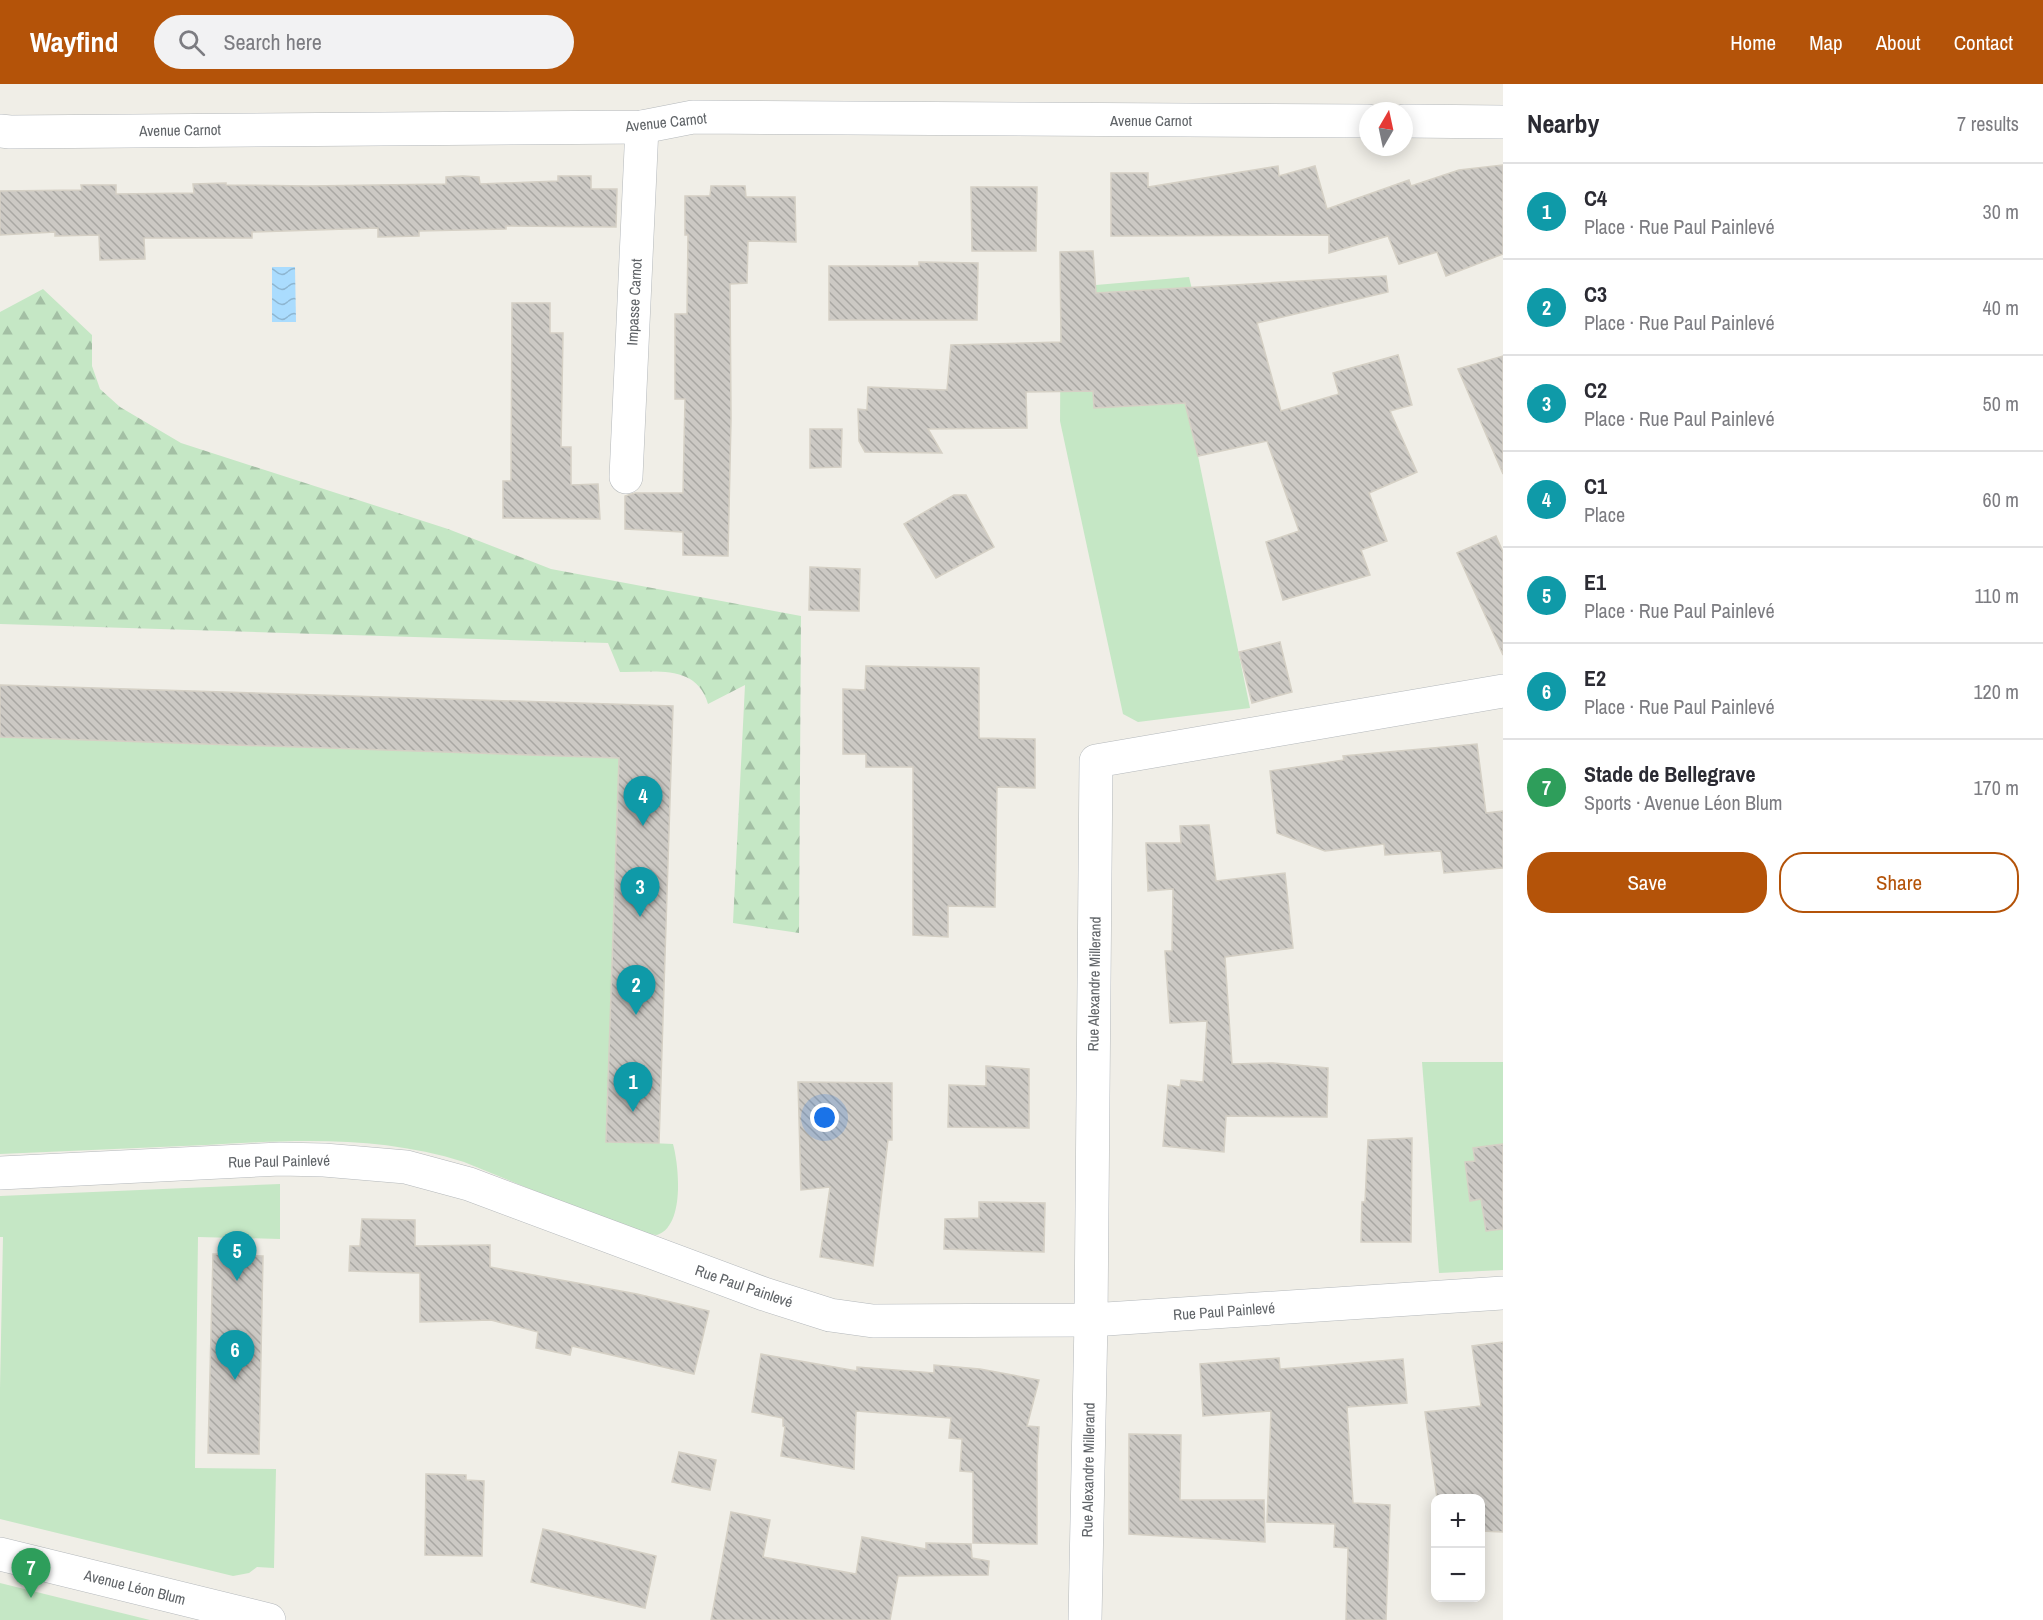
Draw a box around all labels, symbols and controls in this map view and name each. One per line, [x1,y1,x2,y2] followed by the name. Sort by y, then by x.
[154,15,574,69] search box
[30,23,118,61] text: Wayfind
[175,26,208,59] icon: search
[223,27,322,57] text: Search here
[1730,28,1776,57] text: Home
[1809,28,1843,57] text: Map
[1876,28,1921,57] text: About
[1954,28,2013,57] text: Contact
[1359,102,1413,156] north arrow
[1527,106,1599,141] text: Nearby
[623,107,708,137] street label: Avenue Carnot
[1109,110,1192,131] street label: Avenue Carnot
[1957,110,2019,137] text: 7 results
[138,119,222,141] street label: Avenue Carnot
[1584,183,1607,213] text: C4
[1542,198,1551,225] text: 1
[1983,198,2019,225] text: 30 m
[1584,213,1775,240] text: Place · Rue Paul Painlevé
[621,258,647,346] street label: Impasse Carnot
[1584,279,1607,309] text: C3
[1542,294,1551,321] text: 2
[1983,294,2019,321] text: 40 m
[1584,309,1775,336] text: Place · Rue Paul Painlevé
[1584,375,1607,405] text: C2
[1542,390,1551,417] text: 3
[1983,390,2019,417] text: 50 m
[1584,405,1775,432] text: Place · Rue Paul Painlevé
[1584,471,1607,501] text: C1
[1542,486,1551,513] text: 4
[1983,486,2019,513] text: 60 m
[1584,501,1625,528] text: Place
[1584,567,1606,597] text: E1
[1542,582,1551,609] text: 5
[1975,582,2019,609] text: 110 m
[1584,597,1775,624] text: Place · Rue Paul Painlevé
[1584,663,1606,693] text: E2
[1542,678,1551,705] text: 6
[1973,678,2019,705] text: 120 m
[1584,693,1775,720] text: Place · Rue Paul Painlevé
[1584,759,1755,789] text: Stade de Bellegrave
[1542,774,1551,801] text: 7
[1973,774,2019,801] text: 170 m
[624,776,662,826] pin: 4
[1584,789,1782,816] text: Sports · Avenue Léon Blum
[1527,852,1767,913] button: Save
[1779,852,2019,913] button: Share
[620,868,660,917] pin: 3
[1082,916,1106,1052] street label: Rue Alexandre Millerand
[616,966,656,1015] pin: 2
[614,1062,652,1112] pin: 1
[810,1103,839,1132] your location
[228,1150,330,1172] street label: Rue Paul Painlevé
[218,1232,256,1281] pin: 5
[692,1259,796,1313] street label: Rue Paul Painlevé
[1172,1297,1276,1325] street label: Rue Paul Painlevé
[216,1330,254,1380] pin: 6
[1076,1402,1100,1538] street label: Rue Alexandre Millerand
[1431,1494,1485,1602] map controls
[1431,1494,1485,1548] button: +
[12,1548,51,1598] pin: 7
[1431,1548,1485,1602] button: −
[81,1564,188,1610] street label: Avenue Léon Blum

